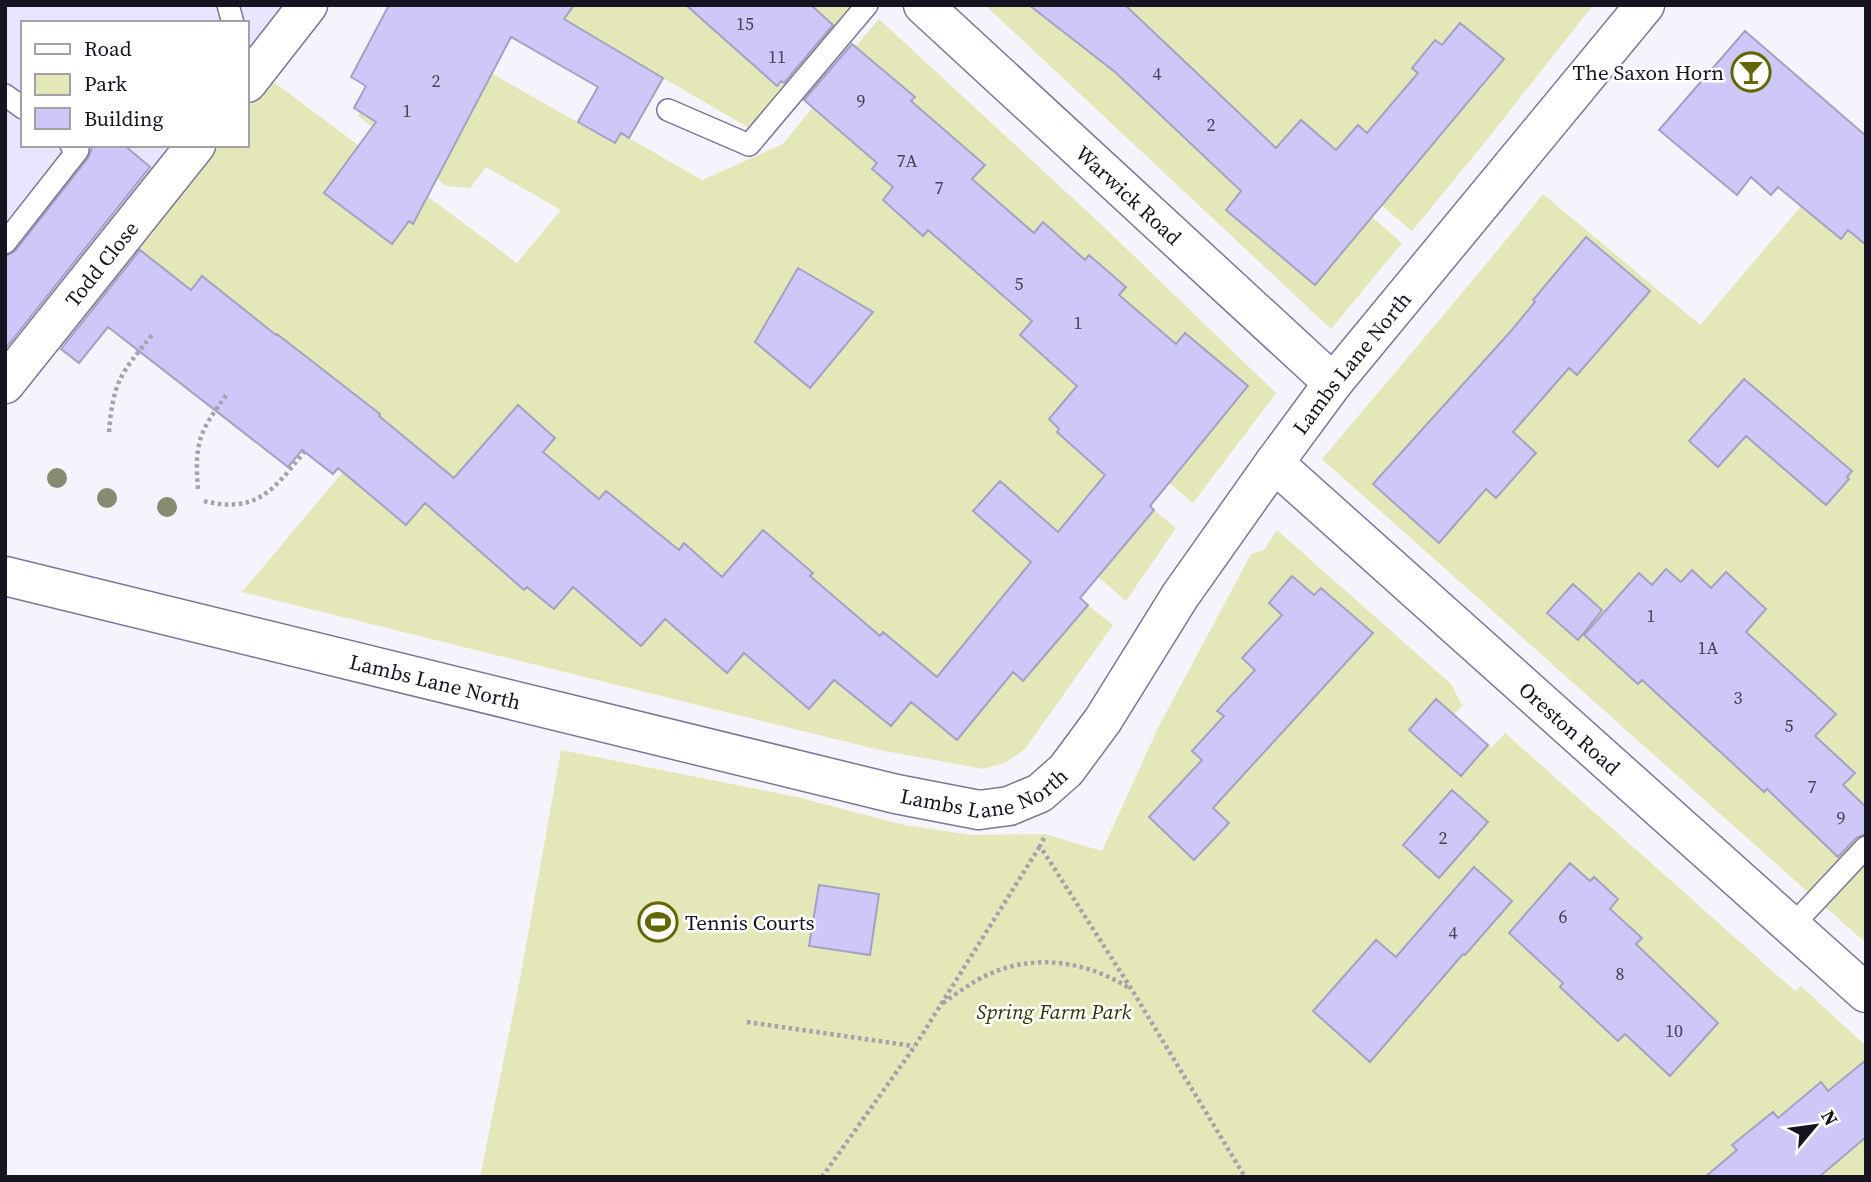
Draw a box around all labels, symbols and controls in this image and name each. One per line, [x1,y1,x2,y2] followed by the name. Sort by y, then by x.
[736,11,754,36] house number: 15
[21,21,248,147] legend
[84,34,132,63] text: Road
[768,44,786,69] house number: 11
[1730,51,1772,93] bar icon: The Saxon Horn
[1573,58,1724,87] place label: The Saxon Horn
[1153,61,1162,86] house number: 4
[432,68,441,93] house number: 2
[84,69,128,98] text: Park
[857,88,866,113] house number: 9
[403,98,412,123] house number: 1
[84,104,163,133] text: Building
[1207,112,1216,137] house number: 2
[1069,138,1188,251] street label: Warwick Road
[897,148,918,173] house number: 7A
[935,175,944,200] house number: 7
[58,215,144,313] street label: Todd Close
[1015,271,1024,296] house number: 5
[1285,285,1417,440] street label: Lambs Lane North
[1074,310,1083,335] house number: 1
[1647,603,1656,628] house number: 1
[1698,635,1719,660] house number: 1A
[347,646,524,716] street label: Lambs Lane North
[1513,675,1627,781] street label: Oreston Road
[1734,685,1743,710] house number: 3
[1785,713,1794,738] house number: 5
[898,761,1073,824] street label: Lambs Lane North
[1808,774,1817,799] house number: 7
[1837,805,1846,830] house number: 9
[1439,825,1448,850] house number: 2
[637,901,679,943] sports icon: Tennis Courts
[1559,904,1568,929] house number: 6
[685,908,815,937] place label: Tennis Courts
[1449,920,1458,945] house number: 4
[1616,961,1625,986] house number: 8
[977,997,1132,1026] park label: Spring Farm Park
[1665,1018,1683,1043] house number: 10
[1780,1091,1850,1161] north arrow
[1815,1105,1845,1130] text: N

